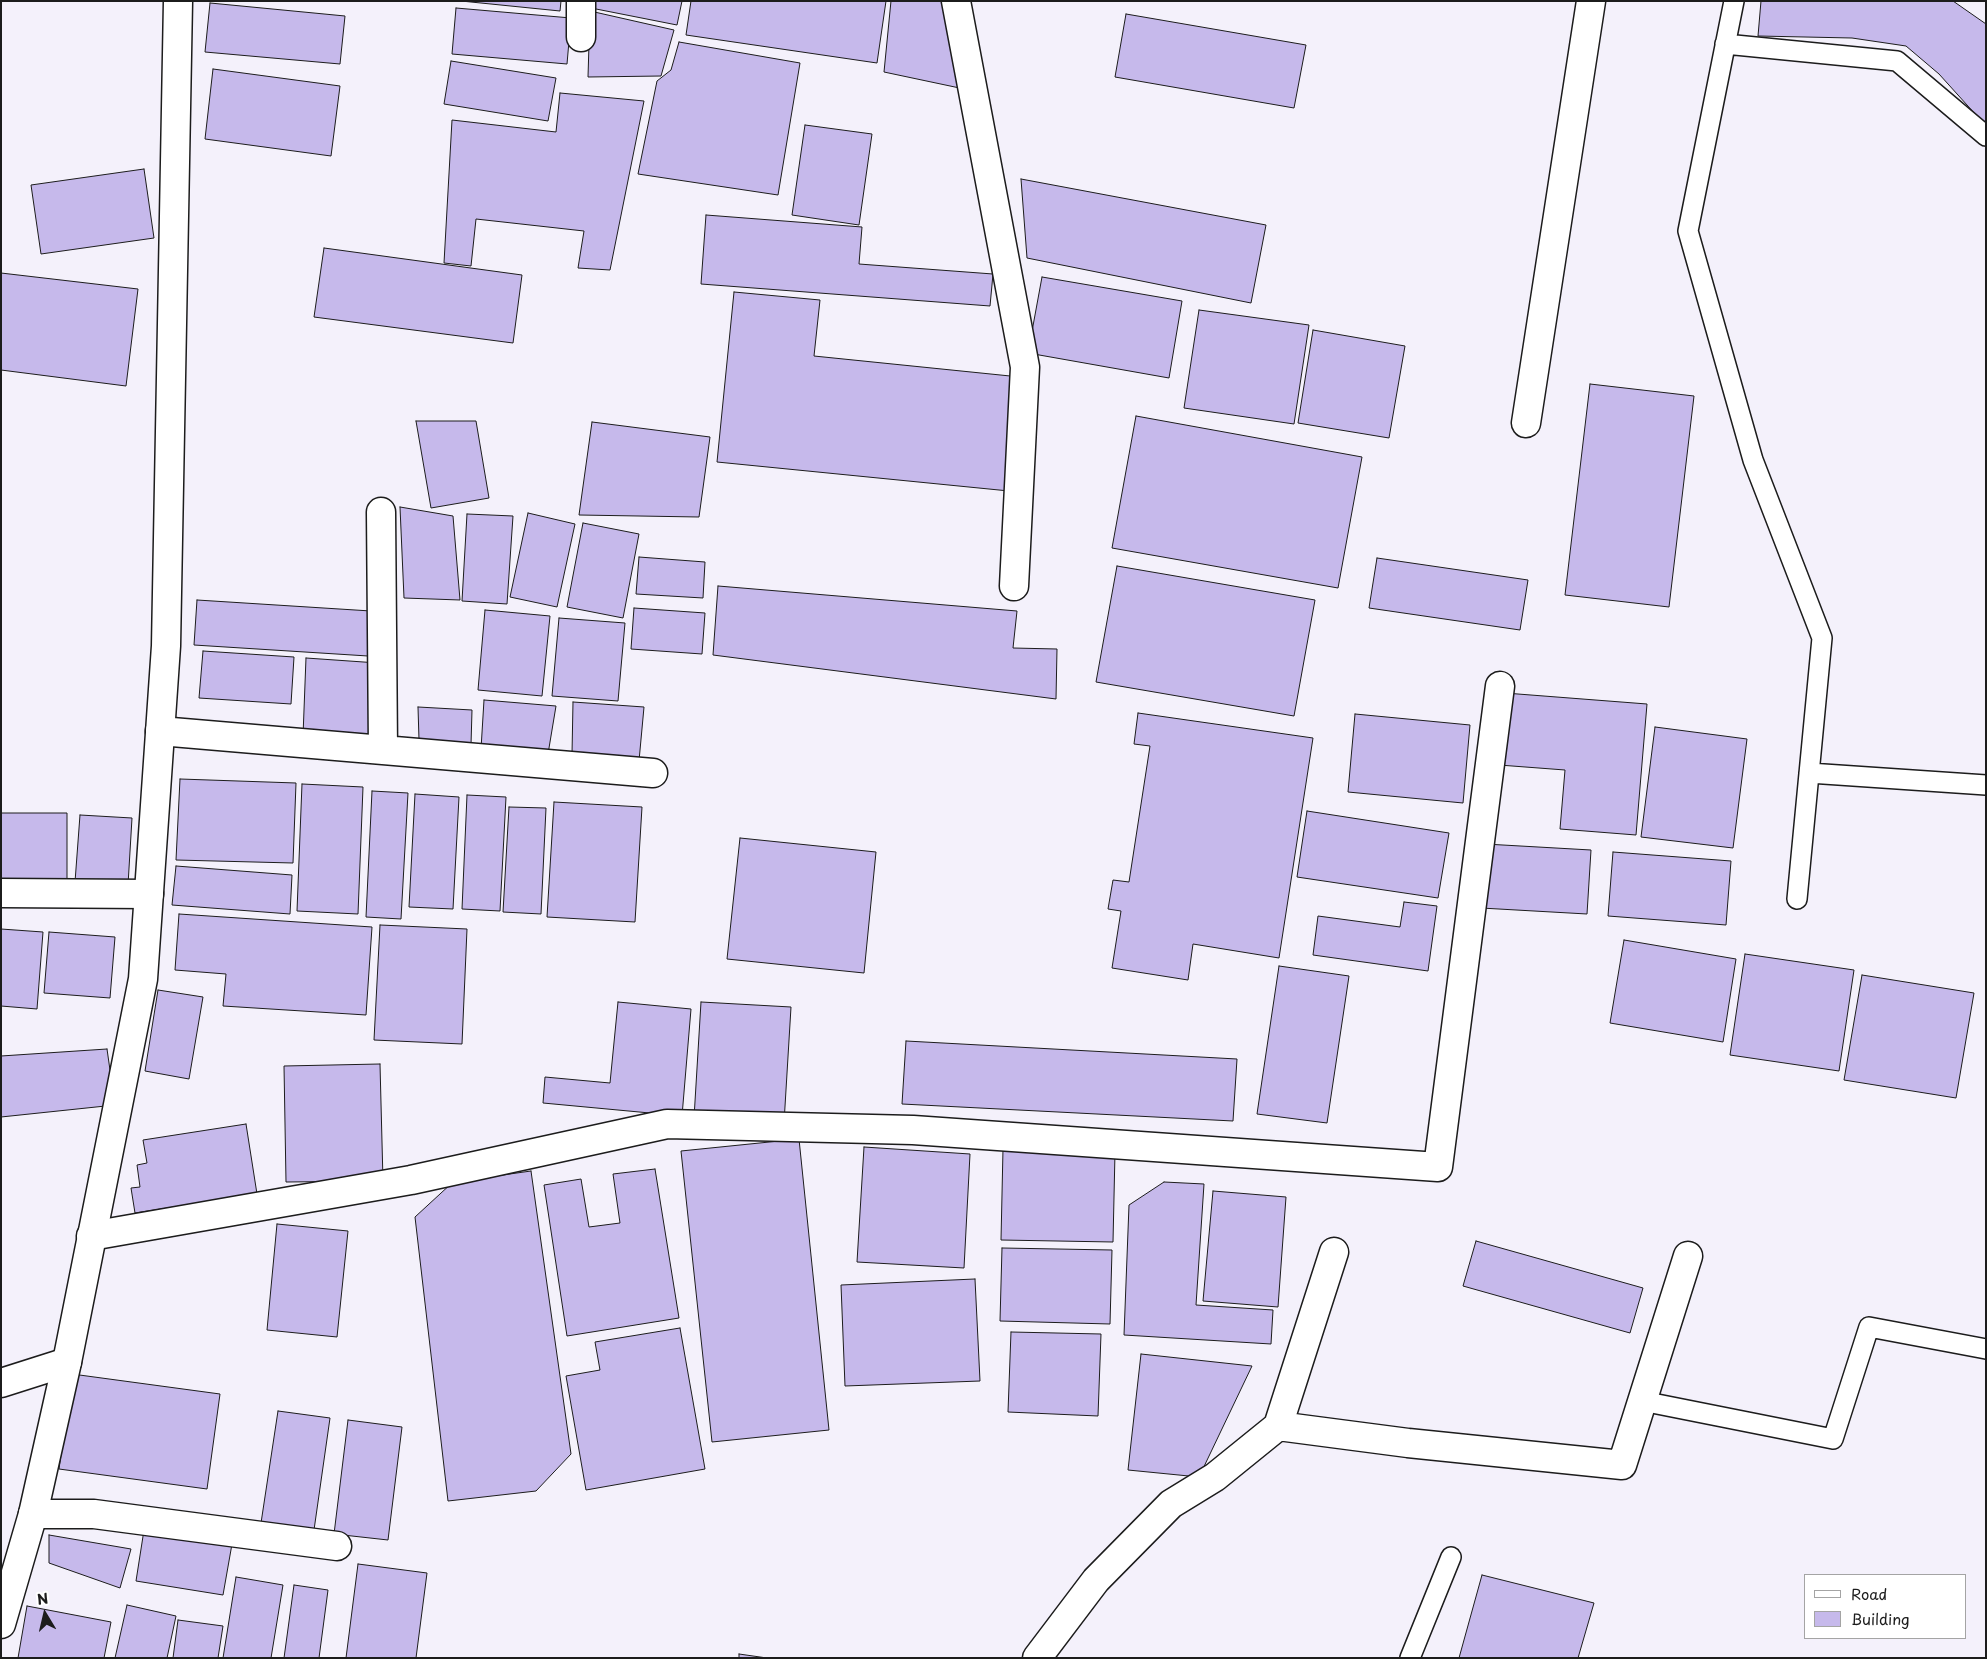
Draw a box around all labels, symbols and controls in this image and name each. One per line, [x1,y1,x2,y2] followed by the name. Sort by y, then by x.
[1804,1574,1967,1639] legend
[1851,1582,1887,1605] text: Road
[35,1587,50,1610] text: N
[20,1589,70,1639] north arrow
[1851,1607,1910,1630] text: Building

